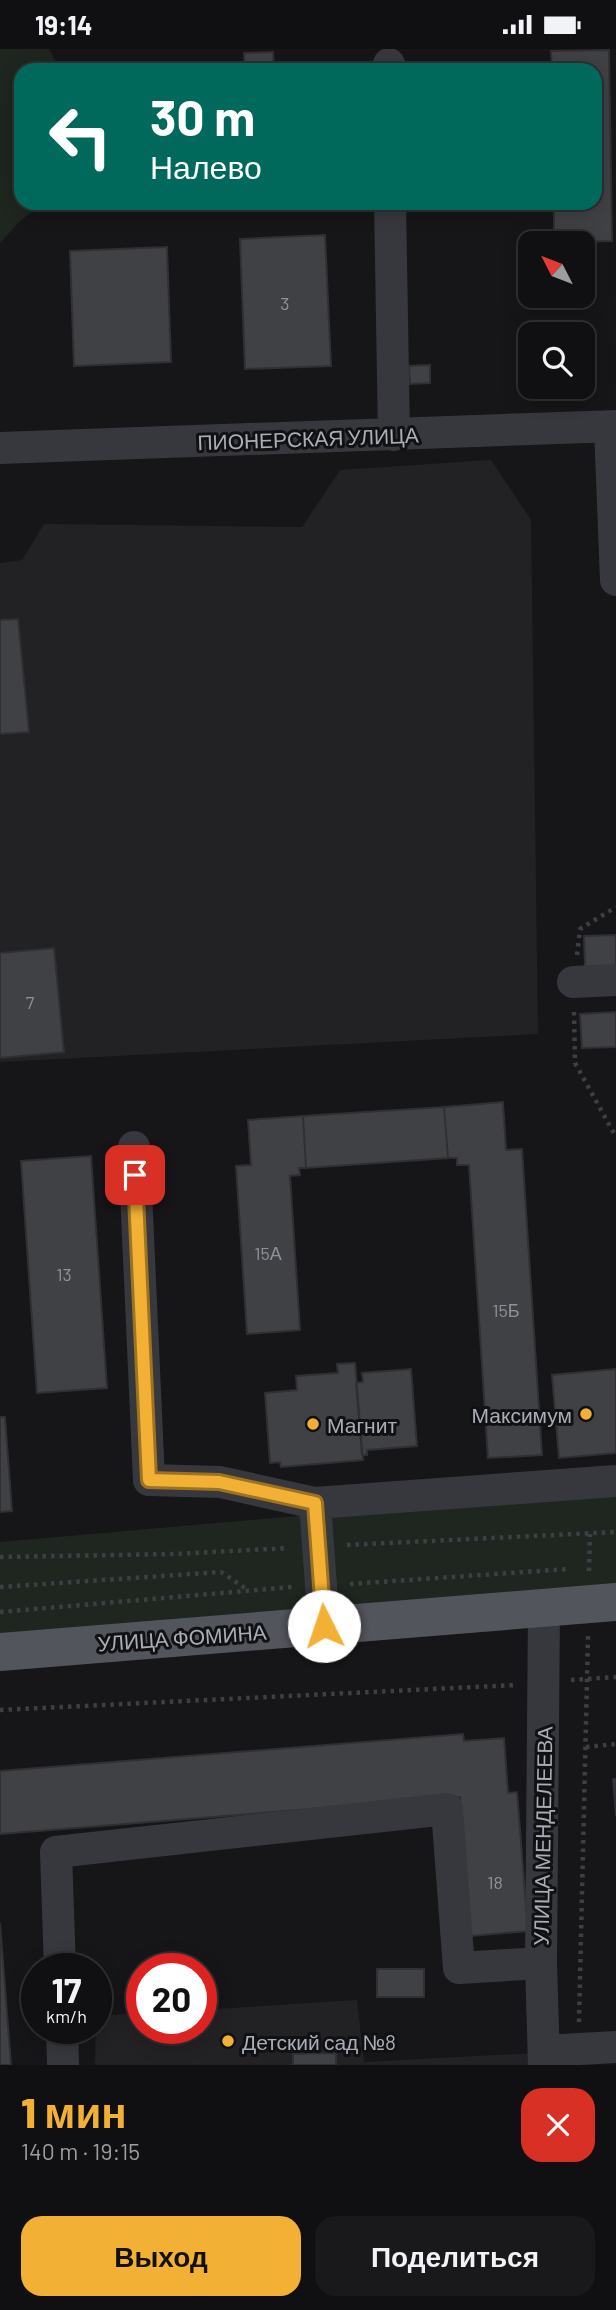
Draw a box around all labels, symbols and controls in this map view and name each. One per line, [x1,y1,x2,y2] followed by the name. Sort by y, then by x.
[35,9,92,40] text: 19:14
[150,87,255,146] text: 30 m
[35,91,126,182] icon: left
[150,147,262,185] text: Налево
[518,231,595,308] north arrow
[518,231,595,399] map controls
[280,292,290,314] house number: 3
[518,322,595,399] button: search
[197,422,419,454] street label: ПИОНЕРСКАЯ УЛИЦА
[26,991,35,1013] house number: 7
[105,1145,165,1205] pin
[116,1156,154,1194] icon: arrive
[254,1242,282,1264] house number: 15А
[56,1263,72,1285] house number: 13
[492,1299,520,1321] house number: 15Б
[472,1402,572,1427] place label: Максимум
[578,1406,594,1422] marker: Максимум
[327,1412,397,1437] place label: Магнит
[305,1416,321,1432] marker: Магнит
[287,1589,361,1663] position arrow
[97,1619,267,1655] street label: УЛИЦА ФОМИНА
[528,1726,556,1946] street label: УЛИЦА МЕНДЕЛЕЕВА
[487,1871,503,1893] house number: 18
[126,1953,217,2044] speed limit sign: 20
[52,1968,81,2010] text: 17
[46,2005,87,2027] text: km/h
[242,2029,396,2054] place label: Детский сад №8
[220,2033,236,2049] marker: Детский сад №8
[21,2086,127,2136] text: 1 мин
[521,2088,595,2162] button: close
[21,2137,140,2165] text: 140 m · 19:15
[21,2216,301,2296] button: Выход
[315,2216,595,2296] button: Поделиться

